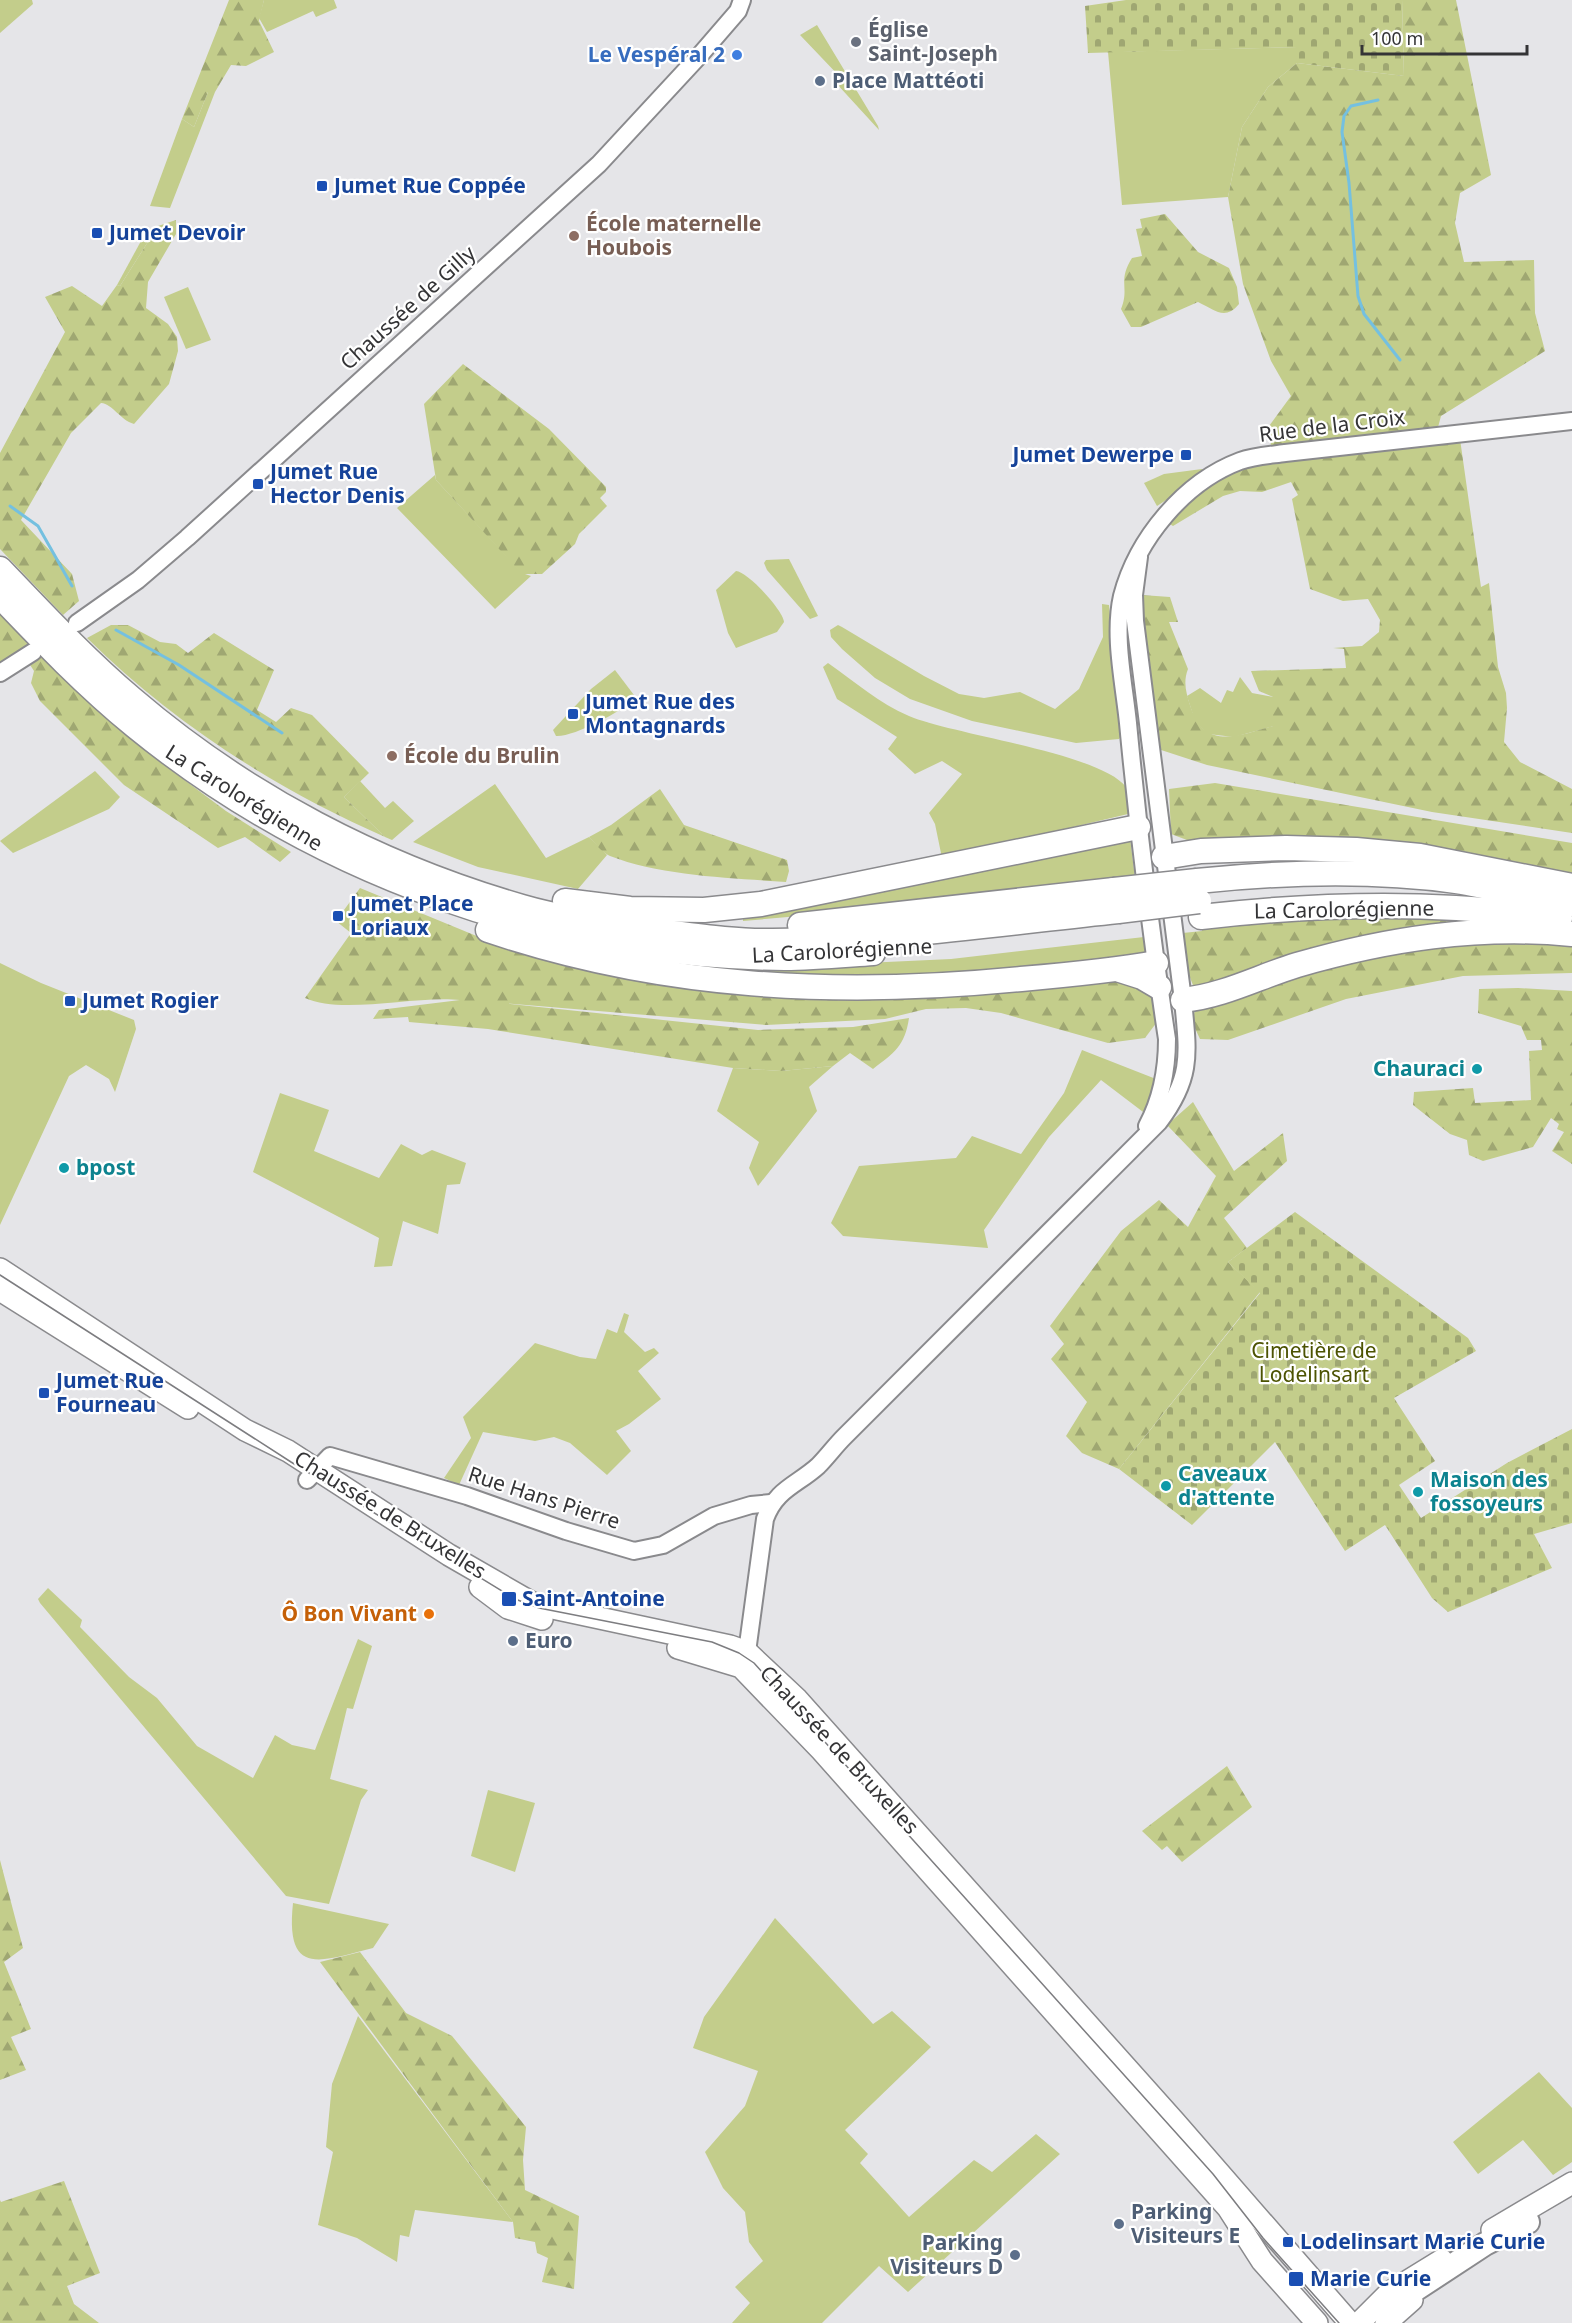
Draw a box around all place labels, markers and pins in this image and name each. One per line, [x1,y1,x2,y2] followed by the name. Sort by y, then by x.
[868,15,998,67] place label: Église Saint-Joseph
[849,35,863,49] marker: Église Saint-Joseph
[588,40,725,68] place label: Le Vespéral 2
[730,48,744,62] marker: Le Vespéral 2
[832,66,984,94] place label: Place Mattéoti
[813,74,827,88] marker: Place Mattéoti
[332,171,526,199] place label: Jumet Rue Coppée
[315,179,329,193] marker: Jumet Rue Coppée
[586,209,761,261] place label: École maternelle Houbois
[107,218,246,246] place label: Jumet Devoir
[90,226,104,240] marker: Jumet Devoir
[567,229,581,243] marker: École maternelle Houbois
[1011,440,1174,468] place label: Jumet Dewerpe
[1179,448,1193,462] marker: Jumet Dewerpe
[268,457,405,509] place label: Jumet Rue Hector Denis
[251,477,265,491] marker: Jumet Rue Hector Denis
[583,687,735,739] place label: Jumet Rue des Montagnards
[566,707,580,721] marker: Jumet Rue des Montagnards
[404,741,560,769] place label: École du Brulin
[385,749,399,763] marker: École du Brulin
[348,889,473,941] place label: Jumet Place Loriaux
[331,909,345,923] marker: Jumet Place Loriaux
[80,986,219,1014] place label: Jumet Rogier
[63,994,77,1008] marker: Jumet Rogier
[1373,1054,1465,1082] place label: Chauraci
[1470,1062,1484,1076] marker: Chauraci
[76,1153,135,1181] place label: bpost
[57,1161,71,1175] marker: bpost
[54,1366,164,1418] place label: Jumet Rue Fourneau
[37,1386,51,1400] marker: Jumet Rue Fourneau
[1178,1459,1275,1511] place label: Caveaux d'attente
[1430,1465,1548,1517] place label: Maison des fossoyeurs
[1159,1479,1173,1493] marker: Caveaux d'attente
[1411,1485,1425,1499] marker: Maison des fossoyeurs
[522,1584,665,1612] place label: Saint-Antoine
[500,1590,518,1608] marker: Saint-Antoine
[281,1599,417,1627] place label: Ô Bon Vivant
[422,1607,436,1621] marker: Ô Bon Vivant
[525,1626,573,1654] place label: Euro
[506,1634,520,1648] marker: Euro
[1131,2197,1240,2249] place label: Parking Visiteurs E
[1112,2217,1126,2231] marker: Parking Visiteurs E
[1300,2227,1545,2255] place label: Lodelinsart Marie Curie
[890,2228,1003,2280] place label: Parking Visiteurs D
[1281,2235,1295,2249] marker: Lodelinsart Marie Curie
[1008,2248,1022,2262] marker: Parking Visiteurs D
[1310,2264,1431,2292] place label: Marie Curie
[1287,2270,1305,2288] marker: Marie Curie

